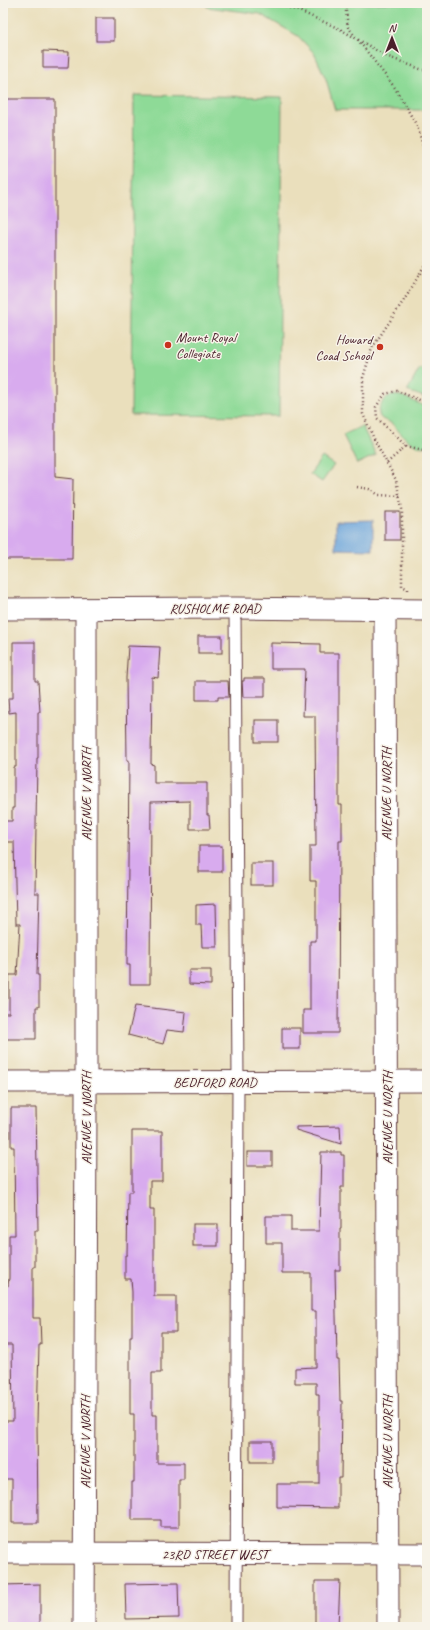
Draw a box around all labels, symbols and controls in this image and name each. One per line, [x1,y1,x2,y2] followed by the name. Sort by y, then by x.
[372,18,412,58] north arrow
[389,21,398,35] text: N
[176,329,238,362] place label: Mount Royal Collegiate
[316,331,375,364] place label: Howard Coad School
[163,340,173,350] marker: Mount Royal Collegiate
[375,342,385,352] marker: Howard Coad School
[169,600,262,617] street label: RUSHOLME ROAD
[378,745,395,840] street label: AVENUE U NORTH
[78,746,95,840] street label: AVENUE V NORTH
[379,1069,396,1164] street label: AVENUE U NORTH
[78,1070,95,1164] street label: AVENUE V NORTH
[173,1074,259,1091] street label: BEDFORD ROAD
[379,1393,396,1488] street label: AVENUE U NORTH
[77,1394,94,1488] street label: AVENUE V NORTH
[162,1546,272,1563] street label: 23RD STREET WEST

